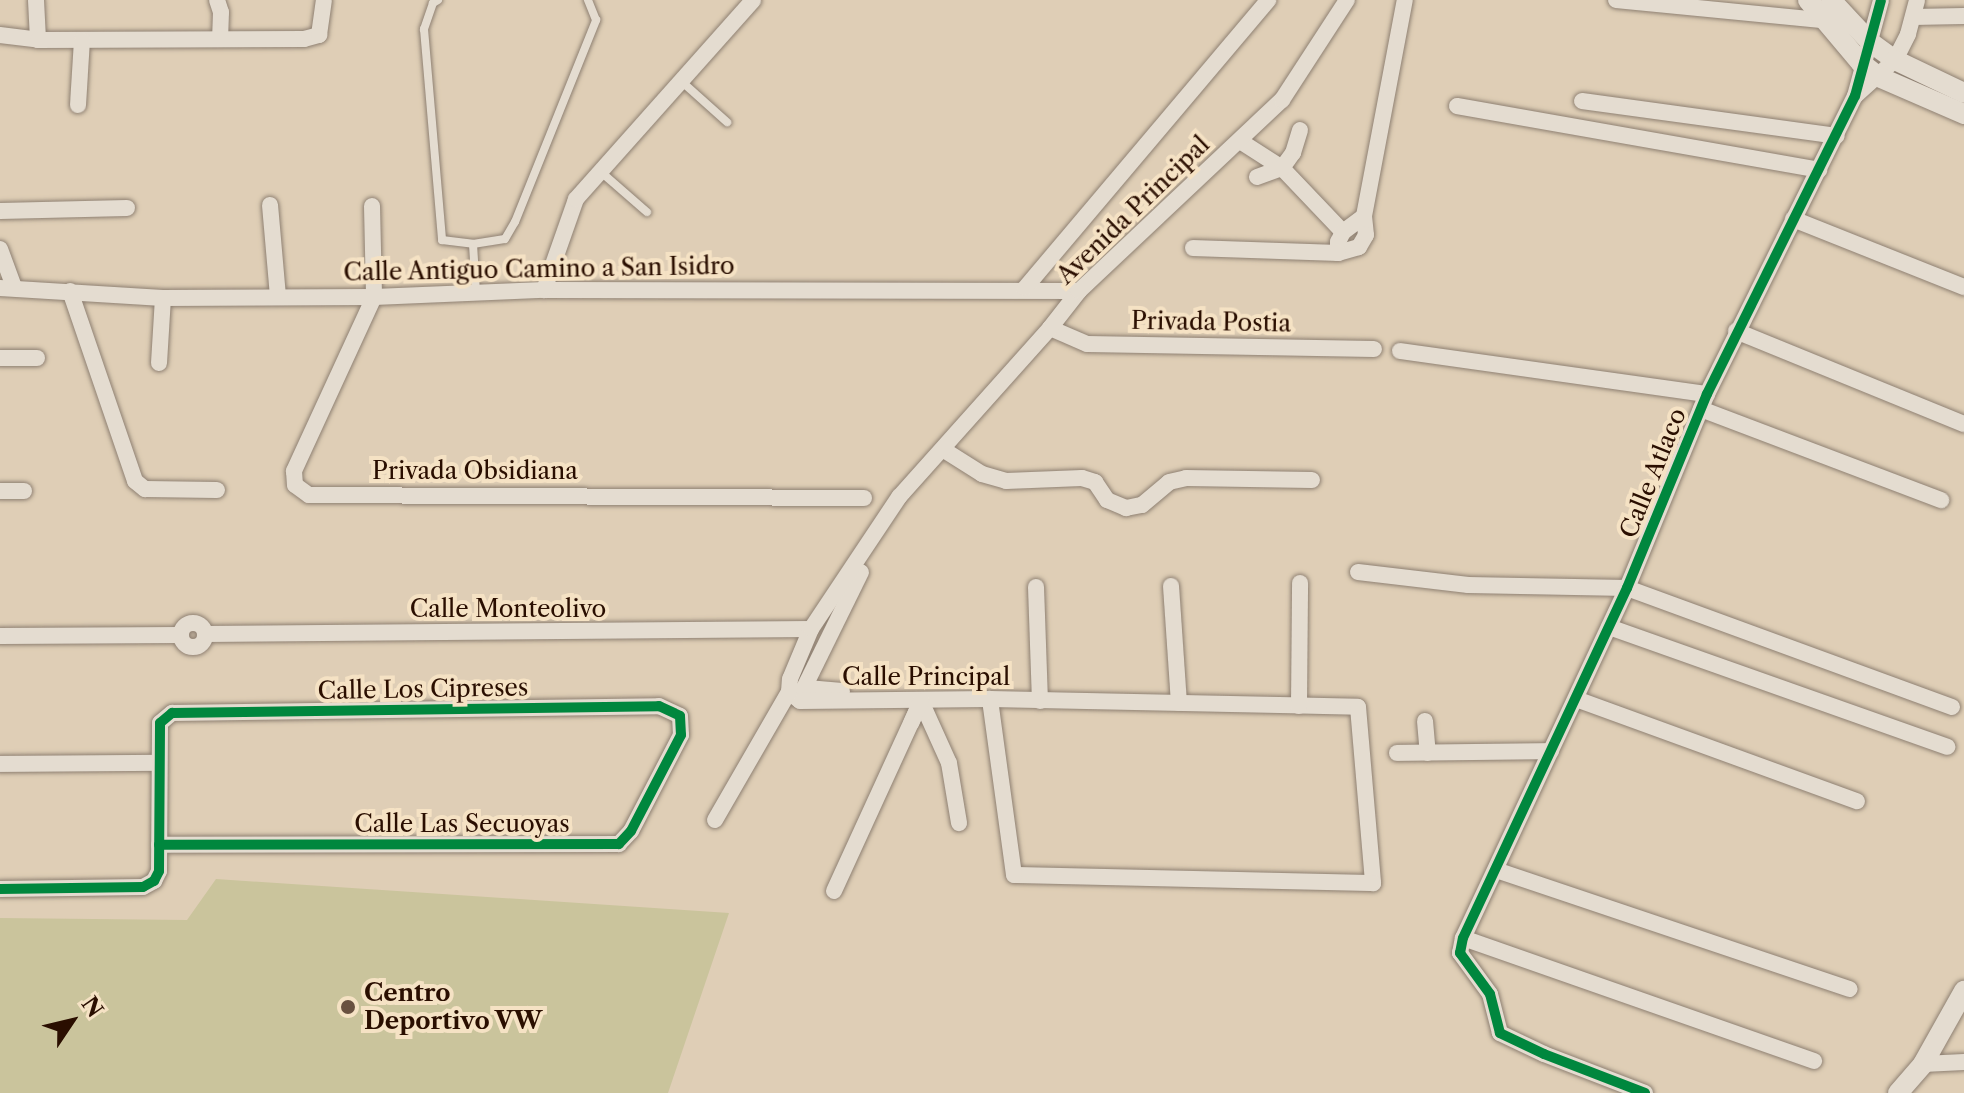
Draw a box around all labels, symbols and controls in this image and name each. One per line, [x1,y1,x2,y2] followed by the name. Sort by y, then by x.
[1051,130,1215,290] street label: Avenida Principal
[343,251,735,287] street label: Calle Antiguo Camino a San Isidro
[1131,306,1291,338] street label: Privada Postia
[1614,403,1692,543] street label: Calle Atlaco
[372,457,578,485] street label: Privada Obsidiana
[410,595,606,623] street label: Calle Monteolivo
[842,663,1010,691] street label: Calle Principal
[317,673,529,705] street label: Calle Los Cipreses
[354,810,570,838] street label: Calle Las Secuoyas
[364,979,543,1035] place label: Centro Deportivo VW
[32,981,112,1061] north arrow
[76,991,109,1023] text: N
[339,998,357,1016] marker: Centro Deportivo VW

